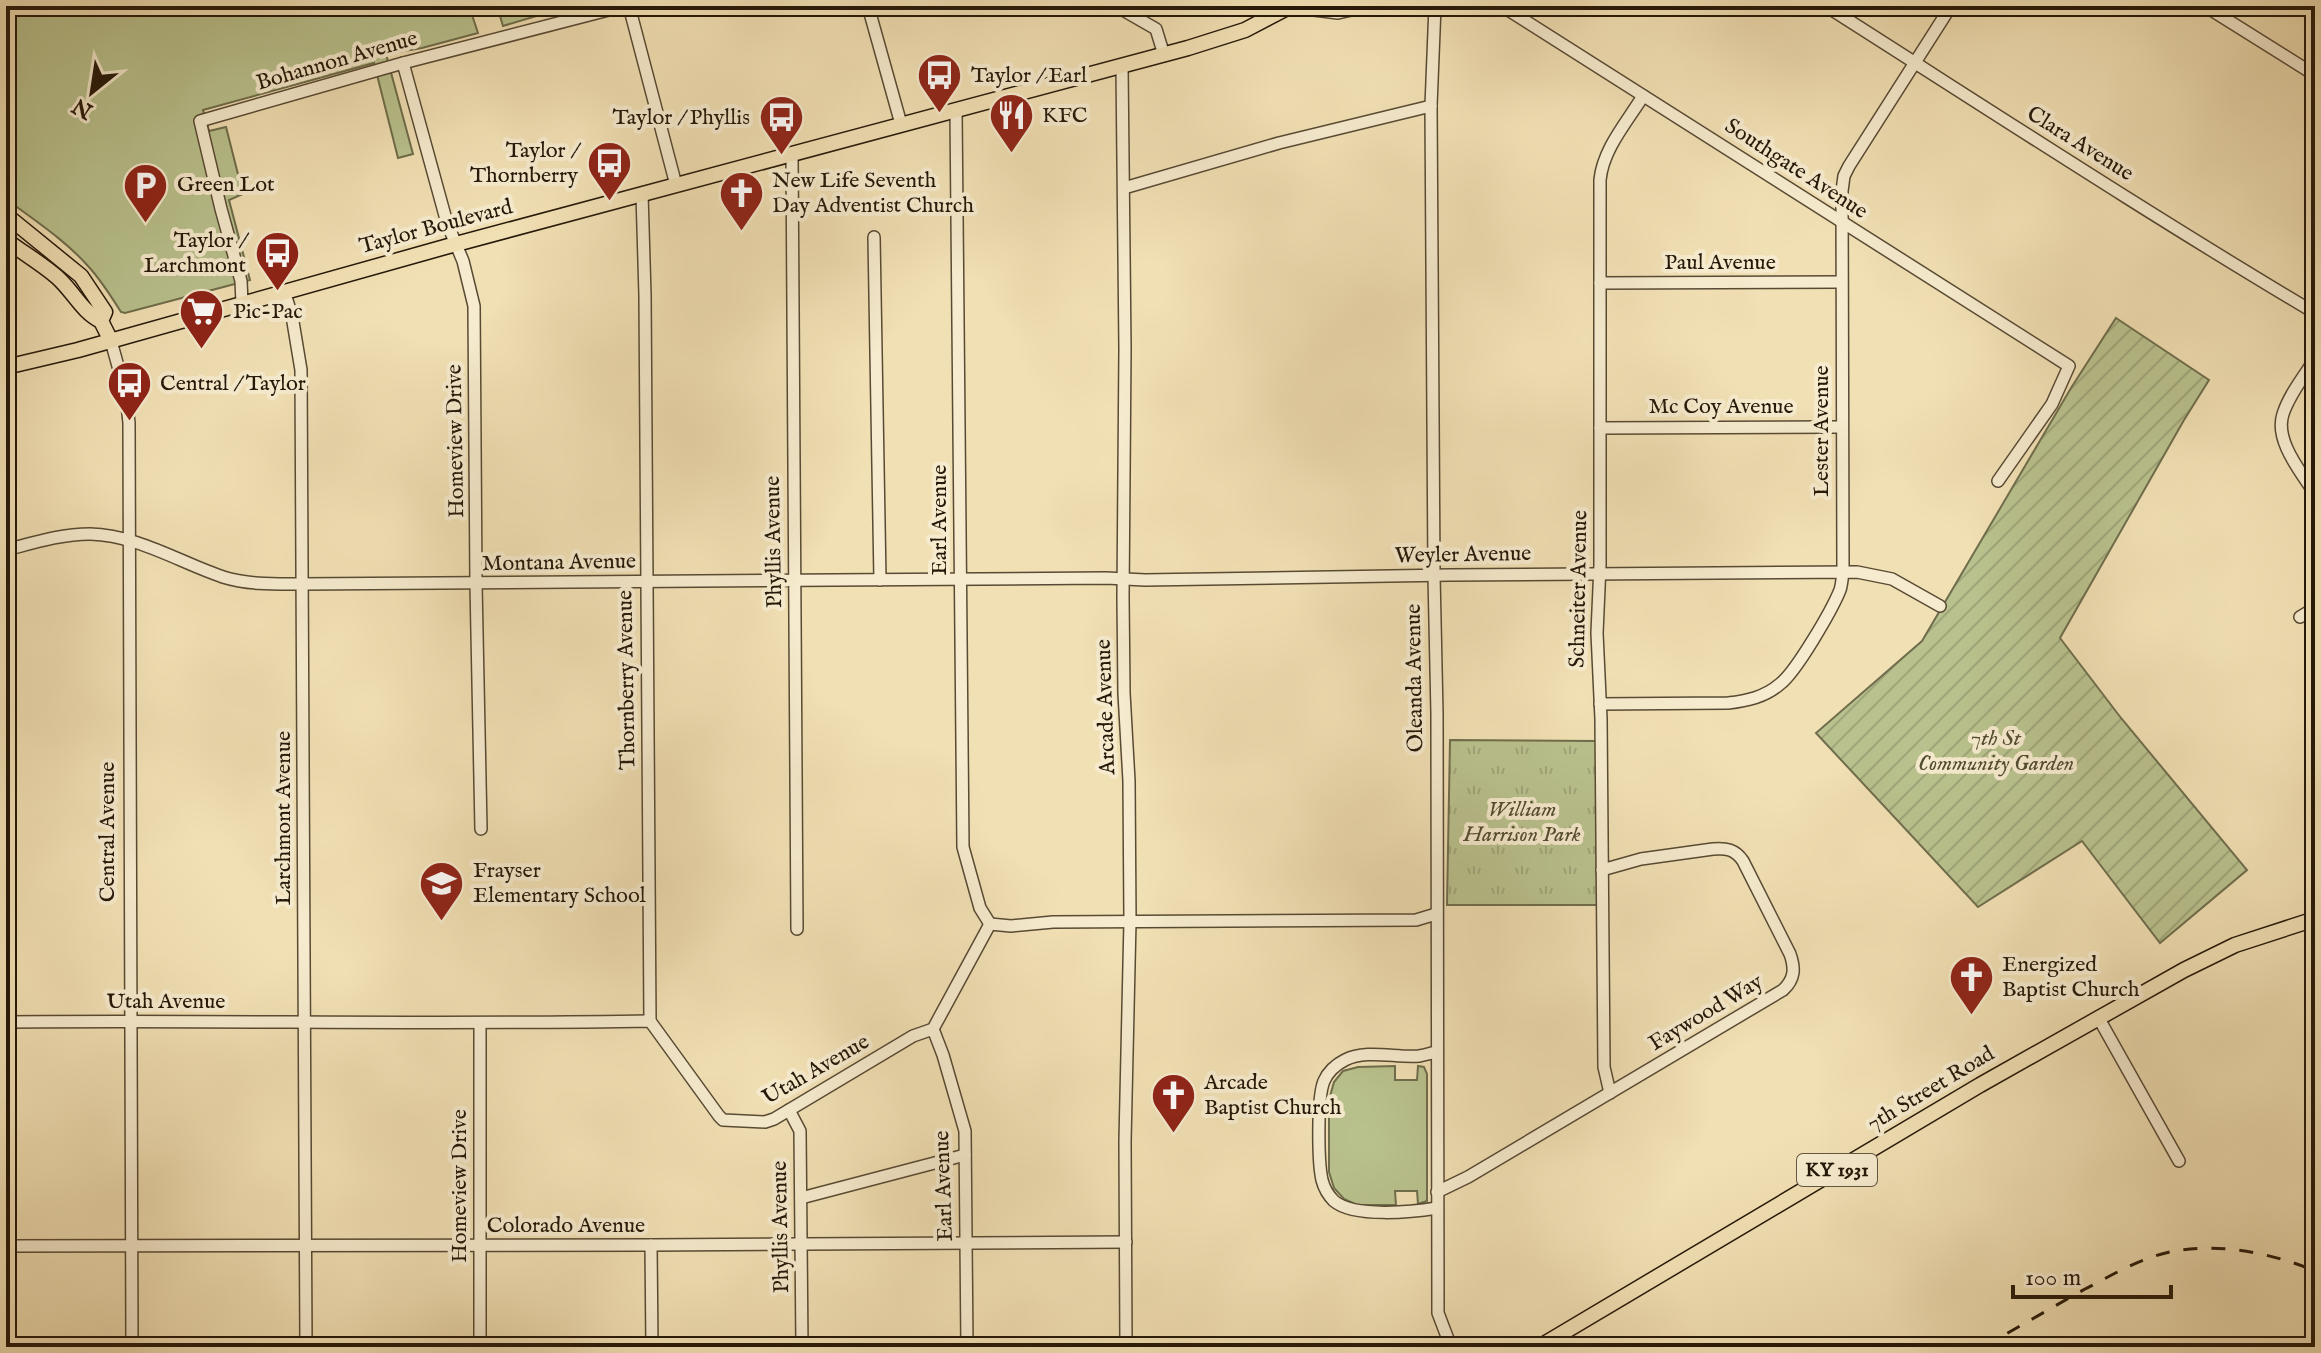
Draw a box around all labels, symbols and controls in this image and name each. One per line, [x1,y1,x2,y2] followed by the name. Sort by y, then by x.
[253,25,421,97] street label: Bohannon Avenue
[52,52,132,132] north arrow
[916,52,964,115] bus stop icon: Taylor / Earl
[971,62,1087,90] place label: Taylor / Earl
[68,91,99,125] text: N
[987,92,1035,155] restaurant icon: KFC
[757,94,805,157] bus stop icon: Taylor / Phyllis
[2021,100,2139,188] street label: Clara Avenue
[1042,102,1088,130] place label: KFC
[612,104,750,132] place label: Taylor / Phyllis
[1719,112,1873,226] street label: Southgate Avenue
[470,137,582,190] place label: Taylor / Thornberry
[585,140,633,203] bus stop icon: Taylor / Thornberry
[122,161,170,224] parking icon: Green Lot
[772,167,974,220] place label: New Life Seventh Day Adventist Church
[717,170,765,233] church icon: New Life Seventh Day Adventist Church
[177,171,275,199] place label: Green Lot
[356,193,516,261] street label: Taylor Boulevard
[144,227,250,280] place label: Taylor / Larchmont
[253,230,301,293] bus stop icon: Taylor / Larchmont
[1664,249,1776,277] street label: Paul Avenue
[178,288,226,351] supermarket icon: Pic-Pac
[233,298,303,326] place label: Pic-Pac
[105,360,153,423] bus stop icon: Central / Taylor
[441,364,471,518] street label: Homeview Drive
[1808,365,1836,497] street label: Lester Avenue
[160,370,306,398] place label: Central / Taylor
[1648,393,1794,421] street label: Mc Coy Avenue
[926,465,954,575] street label: Earl Avenue
[759,476,789,608] street label: Phyllis Avenue
[1564,510,1594,668] street label: Schneiter Avenue
[1394,540,1532,570] street label: Weyler Avenue
[482,548,636,578] street label: Montana Avenue
[611,590,643,770] street label: Thornberry Avenue
[1400,603,1430,753] street label: Oleanda Avenue
[1090,639,1122,776] street label: Arcade Avenue
[1918,725,2074,778] park label: 7th St Community Garden
[270,731,298,905] street label: Larchmont Avenue
[94,762,122,902] street label: Central Avenue
[1462,796,1581,849] park label: William Harrison Park
[473,857,646,910] place label: Frayser Elementary School
[418,860,466,923] school or university icon: Frayser Elementary School
[2002,951,2140,1004] place label: Energized Baptist Church
[1947,954,1995,1017] church icon: Energized Baptist Church
[1644,968,1768,1058] street label: Faywood Way
[107,988,225,1016] street label: Utah Avenue
[758,1028,874,1112] street label: Utah Avenue
[1862,1040,2000,1138] street label: 7th Street Road
[1203,1069,1342,1122] place label: Arcade Baptist Church
[1149,1072,1197,1135] church icon: Arcade Baptist Church
[446,1109,474,1263] street label: Homeview Drive
[928,1130,960,1242] street label: Earl Avenue
[1797,1154,1877,1186] road number: KY 1931
[766,1161,796,1293] street label: Phyllis Avenue
[487,1212,645,1240] street label: Colorado Avenue
[2013,1249,2171,1299] scale bar
[2025,1263,2081,1294] text: 100 m

